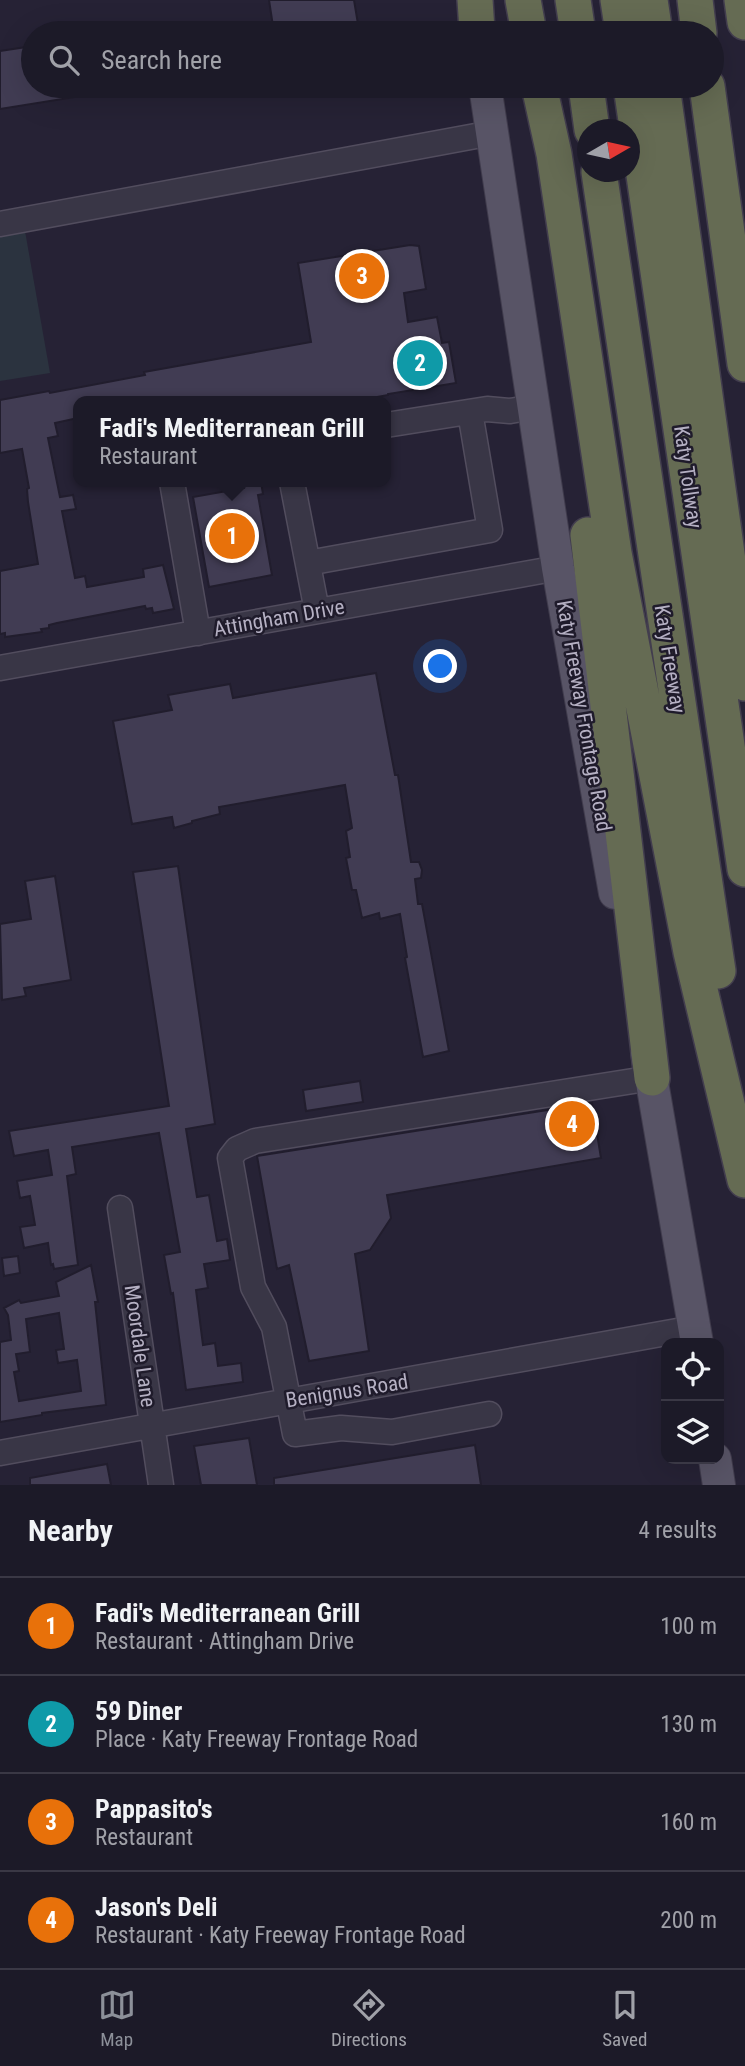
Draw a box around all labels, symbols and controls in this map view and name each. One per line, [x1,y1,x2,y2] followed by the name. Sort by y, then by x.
[21,21,724,98] search box
[45,41,83,79] icon: search
[101,45,222,75] text: Search here
[577,119,640,182] north arrow
[339,250,385,302] pin: 3
[397,337,443,389] pin: 2
[73,396,391,487] popup
[99,413,365,443] text: Fadi's Mediterranean Grill
[669,424,707,530] street label: Katy Tollway
[99,443,197,470] text: Restaurant
[209,510,255,562] pin: 1
[212,595,346,641] street label: Attingham Drive
[552,599,616,833] street label: Katy Freeway Frontage Road
[650,603,690,715] street label: Katy Freeway
[423,649,457,683] your location
[549,1098,595,1150] pin: 4
[120,1283,160,1409] street label: Moordale Lane
[661,1338,724,1464] map controls
[661,1338,724,1401] button: locate
[284,1369,410,1413] street label: Benignus Road
[661,1401,724,1464] button: layers
[28,1513,113,1548] text: Nearby
[639,1517,717,1544] text: 4 results
[95,1598,360,1628] text: Fadi's Mediterranean Grill
[45,1613,57,1640] text: 1
[660,1613,717,1640] text: 100 m
[95,1628,354,1655] text: Restaurant · Attingham Drive
[95,1696,182,1726] text: 59 Diner
[45,1711,57,1738] text: 2
[660,1711,717,1738] text: 130 m
[95,1726,418,1753] text: Place · Katy Freeway Frontage Road
[95,1794,213,1824] text: Pappasito's
[45,1809,57,1836] text: 3
[660,1809,717,1836] text: 160 m
[95,1824,193,1851] text: Restaurant
[95,1892,218,1922] text: Jason's Deli
[45,1907,57,1934] text: 4
[660,1907,717,1934] text: 200 m
[95,1922,466,1949] text: Restaurant · Katy Freeway Frontage Road
[98,1986,136,2051] tab: Map
[331,1986,407,2051] tab: Directions
[602,1986,647,2051] tab: Saved

